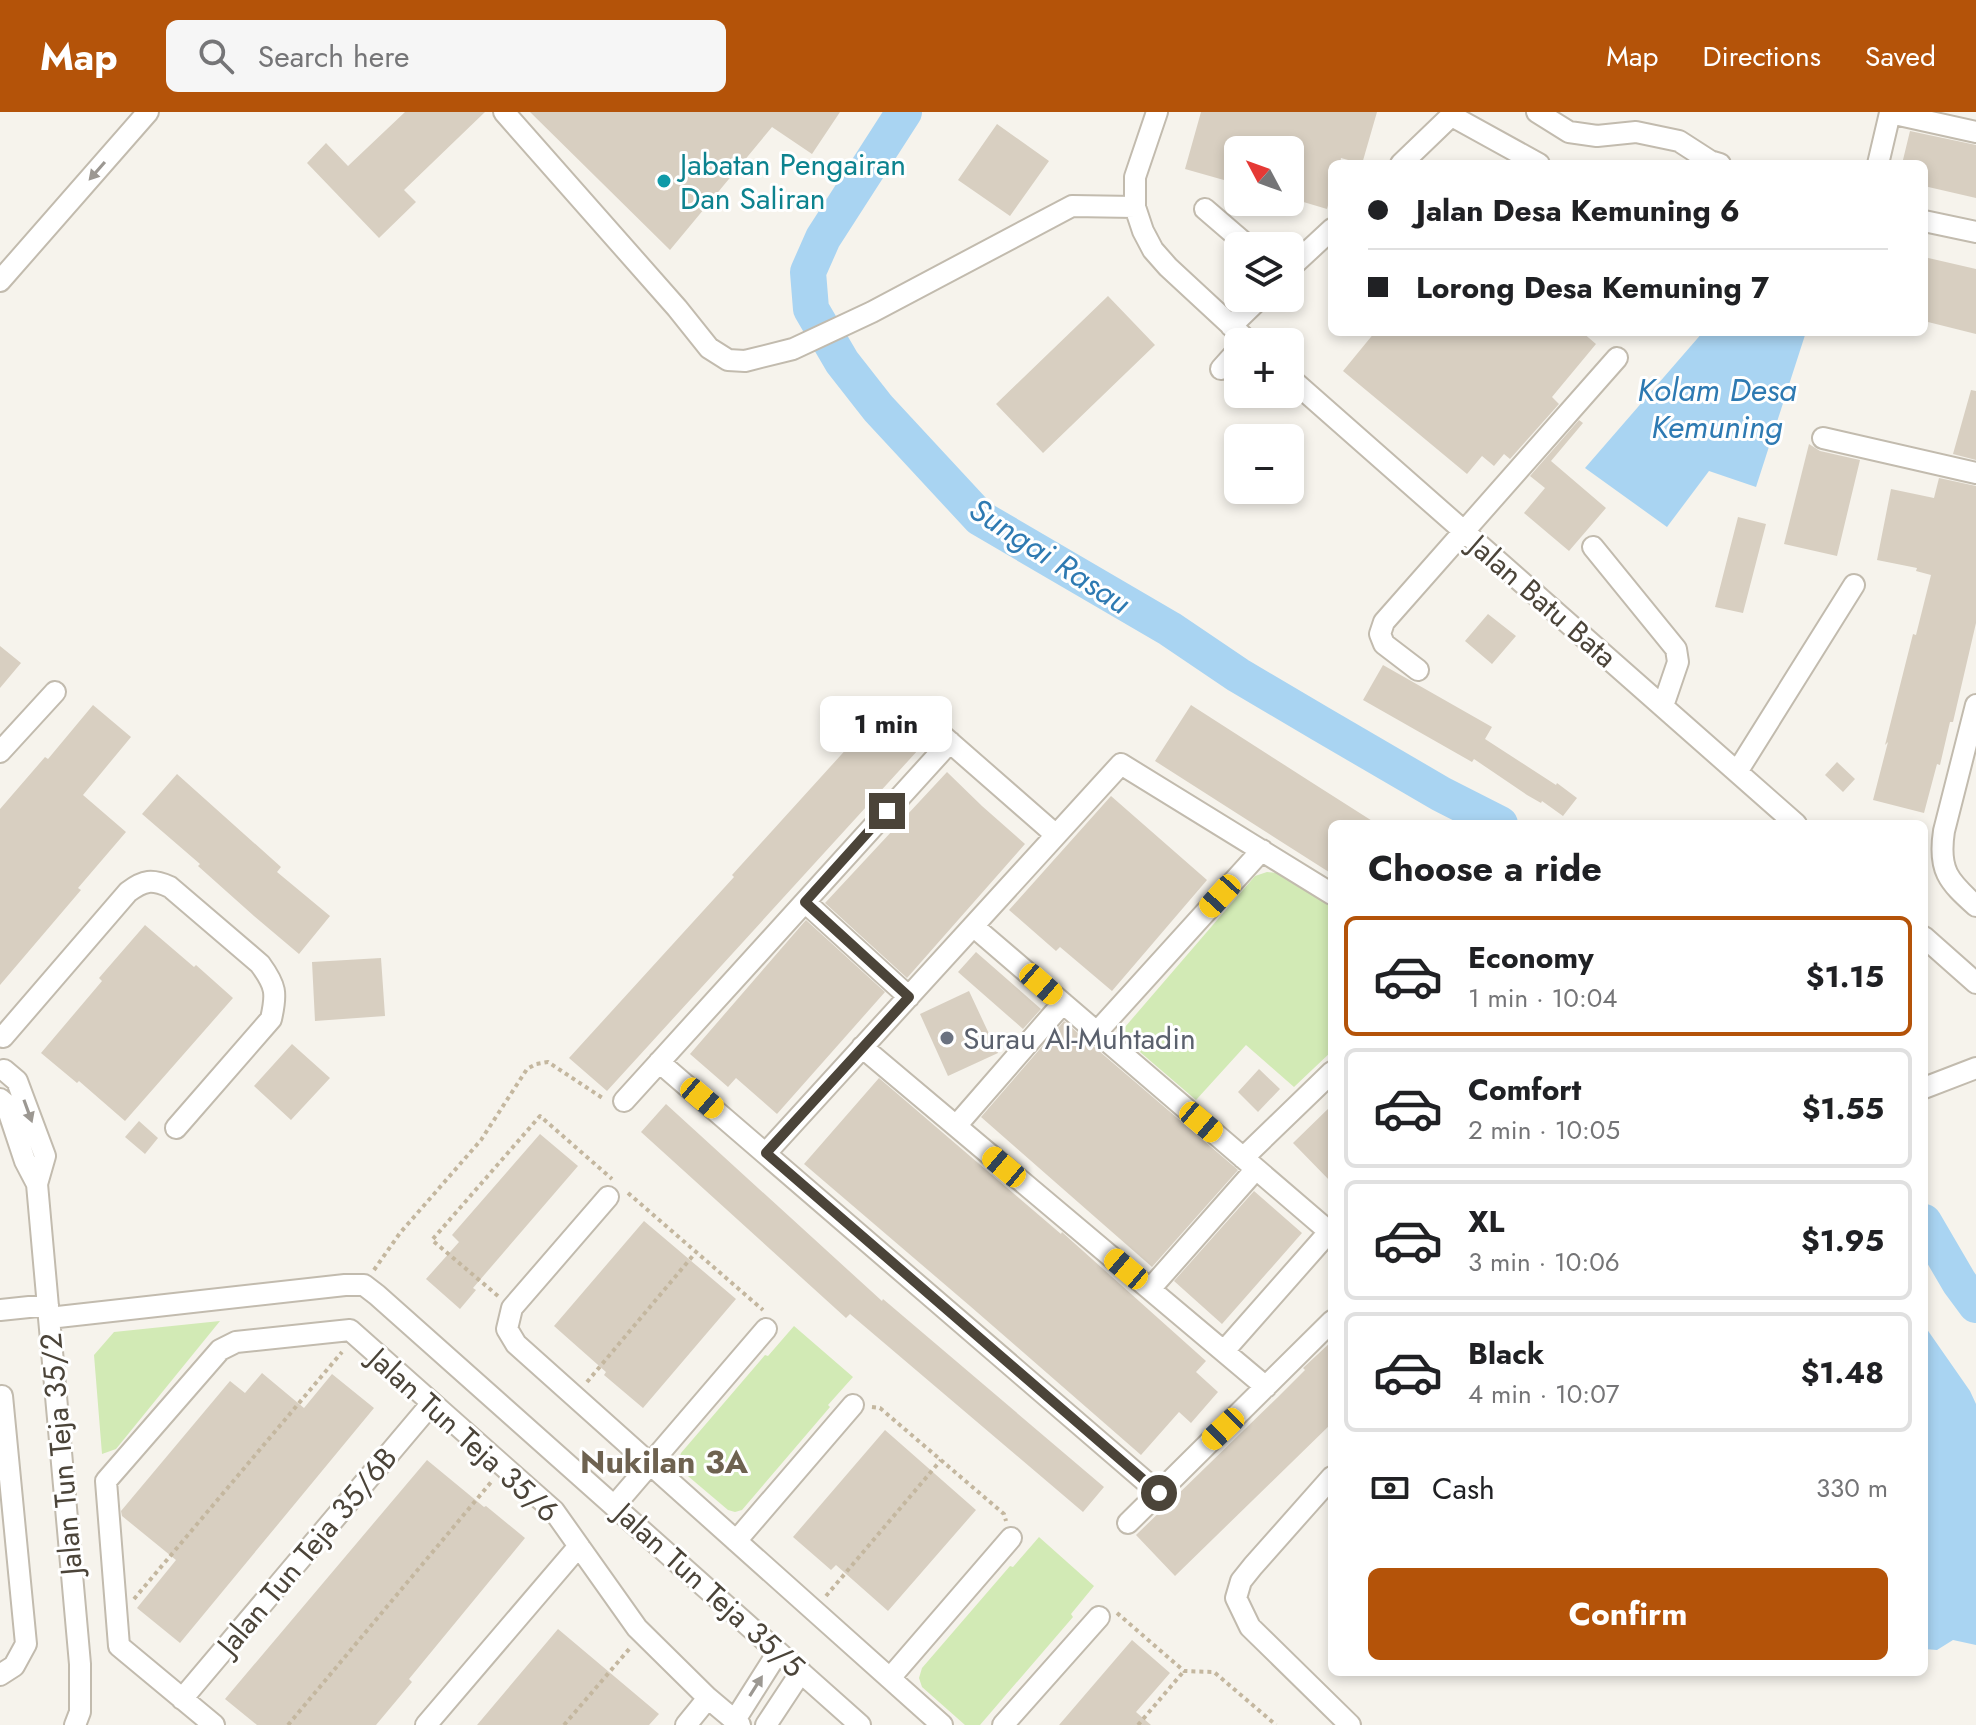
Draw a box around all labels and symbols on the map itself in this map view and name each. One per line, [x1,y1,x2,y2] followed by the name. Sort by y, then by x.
[1224,136,1304,216] north arrow
[676,143,906,220] place label: Jabatan Pengairan Dan Saliran
[89,160,106,180] one-way arrow
[655,172,673,190] marker: Jabatan Pengairan Dan Saliran
[1637,367,1797,450] water label: Kolam Desa Kemuning
[960,487,1140,625] water label: Sungai Rasau
[1457,522,1626,677] street label: Jalan Batu Bata
[821,695,953,751] callout: 1 min
[869,793,905,829] route end
[1195,870,1245,922] car
[1015,959,1067,1009] car
[963,1017,1196,1060] place label: Surau Al-Muhtadin
[938,1029,956,1047] marker: Surau Al-Muhtadin
[676,1073,728,1123] car
[1175,1097,1227,1147] car
[22,1099,35,1123] one-way arrow
[978,1142,1030,1192] car
[1100,1244,1152,1294] car
[29,1331,93,1581] street label: Jalan Tun Teja 35/2
[356,1335,569,1532] street label: Jalan Tun Teja 35/6
[1197,1404,1249,1454] car
[204,1438,407,1667] street label: Jalan Tun Teja 35/6B
[580,1439,748,1485] district label: Nukilan 3A
[1141,1475,1177,1511] route start
[602,1490,815,1687] street label: Jalan Tun Teja 35/5
[749,1675,763,1697] one-way arrow

